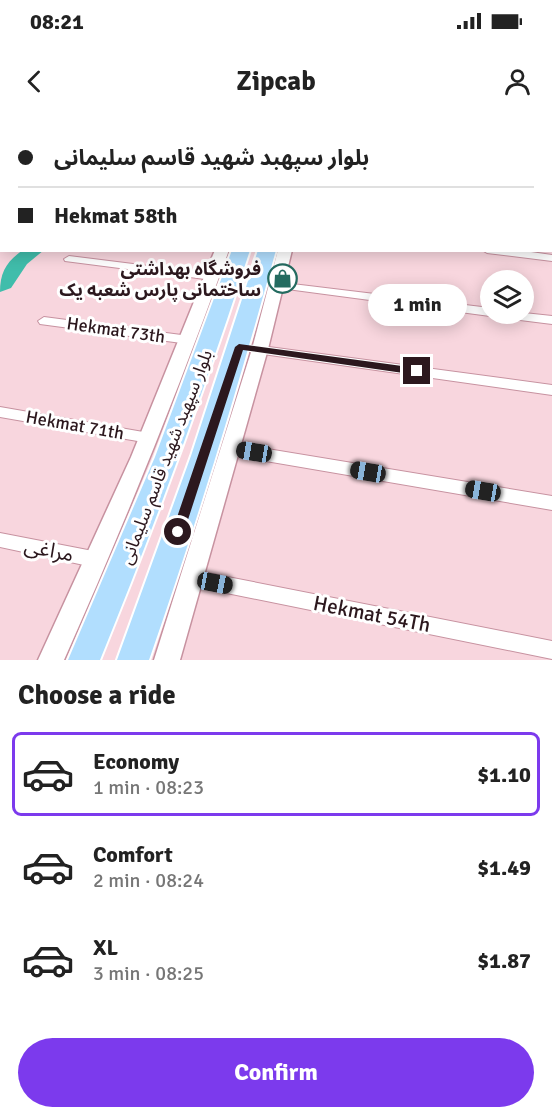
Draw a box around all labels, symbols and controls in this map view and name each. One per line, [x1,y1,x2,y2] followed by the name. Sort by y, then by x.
[30,8,84,35] text: 08:21
[18,65,51,98] icon: back
[236,65,316,98] text: Zipcab
[501,65,534,98] icon: person
[54,144,369,171] text: بلوار سپهبد شهید قاسم سلیمانی
[54,202,177,229] text: Hekmat 58th
[59,258,261,302] place label: فروشگاه بهداشتی ساختمانی پارس شعبه یک
[266,263,298,295] shop icon: فروشگاه بهداشتی ساختمانی پارس شعبه یک
[480,270,534,324] map controls
[480,270,534,324] button: layers
[368,284,466,326] callout: 1 min
[393,292,442,317] text: 1 min
[65,312,167,348] street label: Hekmat 73th
[115,347,219,568] street label: بلوار سپهبد شهید قاسم سلیمانی
[403,357,430,384] route end
[24,406,126,444] street label: Hekmat 71th
[235,440,273,464] car
[349,460,387,484] car
[464,479,502,503] car
[164,518,191,545] route start
[22,532,76,568] street label: مراغی
[196,571,234,595] car
[311,590,433,638] street label: Hekmat 54Th
[18,679,176,712] text: Choose a ride
[21,747,75,801] icon: car
[93,748,179,775] text: Economy
[477,761,531,788] text: $1.10
[93,775,204,800] text: 1 min · 08:23
[21,840,75,894] icon: car
[93,841,173,868] text: Comfort
[477,854,531,881] text: $1.49
[93,868,204,893] text: 2 min · 08:24
[21,933,75,987] icon: car
[93,934,118,961] text: XL
[477,947,531,974] text: $1.87
[93,961,204,986] text: 3 min · 08:25
[18,1038,534,1107] button: Confirm

